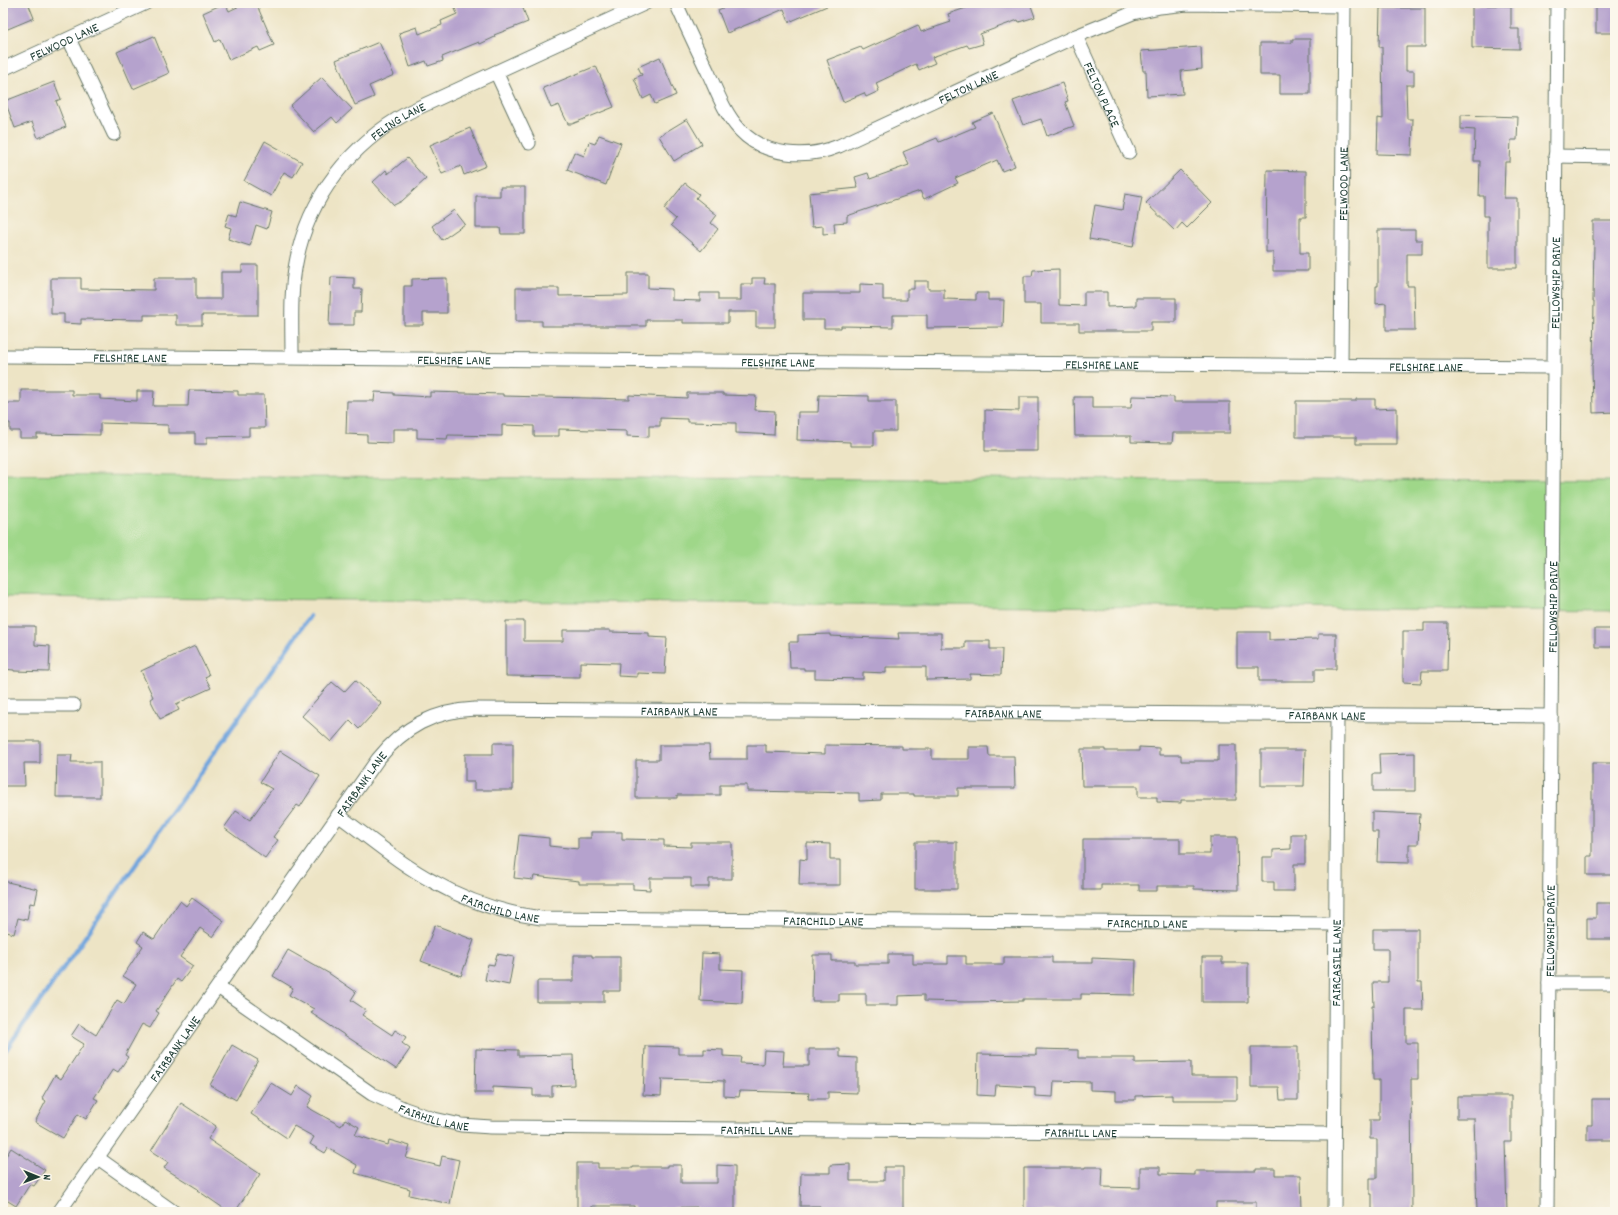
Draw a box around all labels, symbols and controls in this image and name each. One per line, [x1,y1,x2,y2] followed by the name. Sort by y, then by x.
[27,19,103,67] street label: FELWOOD LANE
[1077,60,1124,131] street label: FELTON PLACE
[936,66,1002,111] street label: FELTON LANE
[367,99,429,147] street label: FELING LANE
[1335,147,1355,221] street label: FELWOOD LANE
[1547,237,1567,329] street label: FELLOWSHIP DRIVE
[93,350,167,369] street label: FELSHIRE LANE
[417,352,491,371] street label: FELSHIRE LANE
[741,354,815,374] street label: FELSHIRE LANE
[1065,357,1139,376] street label: FELSHIRE LANE
[1389,359,1463,378] street label: FELSHIRE LANE
[1545,561,1564,653] street label: FELLOWSHIP DRIVE
[641,703,718,723] street label: FAIRBANK LANE
[965,705,1042,725] street label: FAIRBANK LANE
[1289,707,1366,727] street label: FAIRBANK LANE
[333,748,393,822] street label: FAIRBANK LANE
[1542,885,1562,977] street label: FELLOWSHIP DRIVE
[458,890,540,930] street label: FAIRCHILD LANE
[783,913,864,932] street label: FAIRCHILD LANE
[1107,915,1187,935] street label: FAIRCHILD LANE
[1328,919,1348,1006] street label: FAIRCASTLE LANE
[146,1013,206,1087] street label: FAIRBANK LANE
[395,1100,470,1138] street label: FAIRHILL LANE
[721,1122,793,1142] street label: FAIRHILL LANE
[1045,1125,1117,1144] street label: FAIRHILL LANE
[18,1157,58,1197] north arrow
[38,1174,54,1181] text: N

